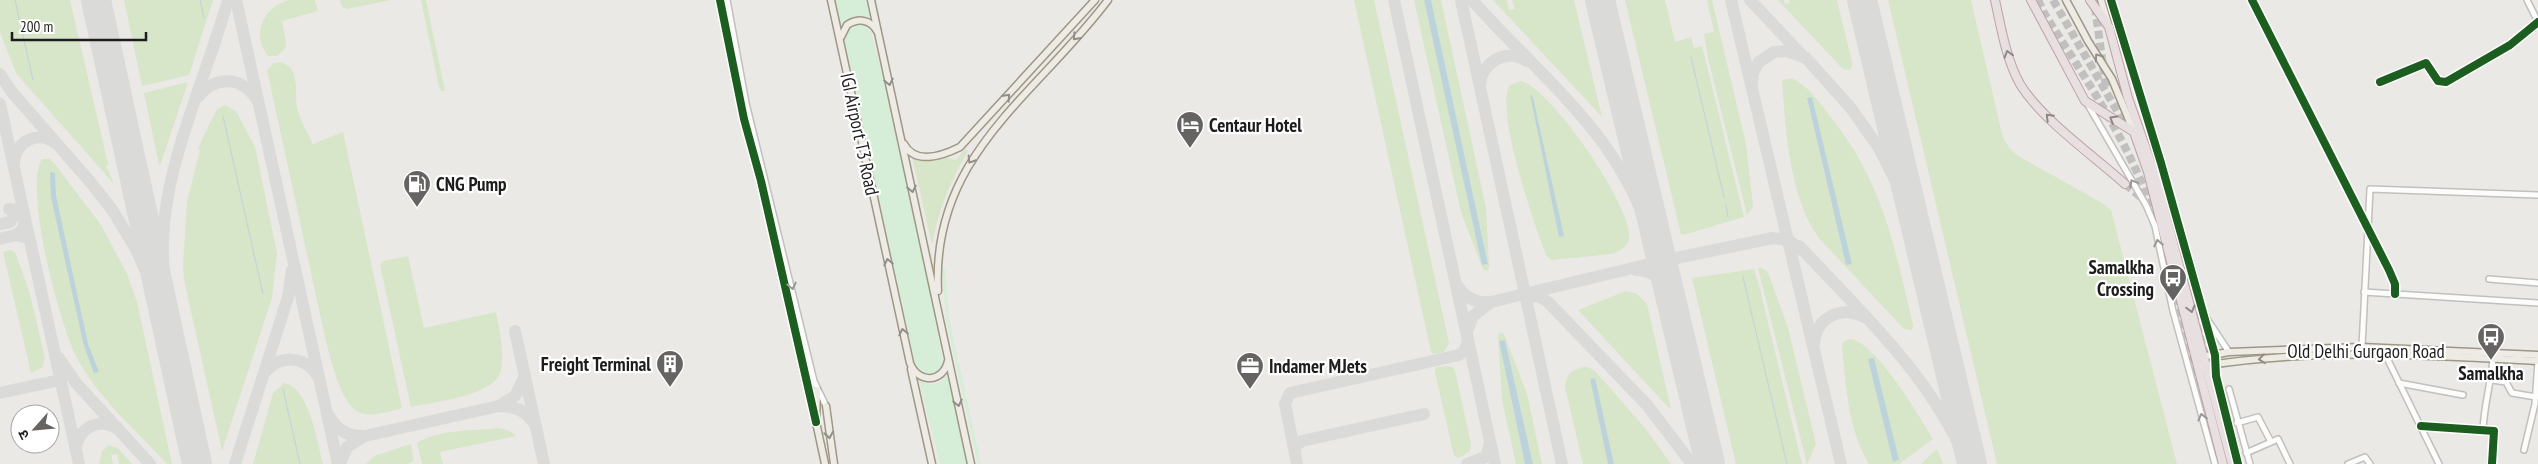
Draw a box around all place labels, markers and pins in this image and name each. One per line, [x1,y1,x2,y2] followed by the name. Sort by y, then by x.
[1175,110,1205,149] hotel icon: Centaur Hotel
[1209,113,1302,137] place label: Centaur Hotel
[402,169,432,208] fuel station icon: CNG Pump
[436,172,507,196] place label: CNG Pump
[2089,255,2154,301] place label: Samalkha Crossing
[2158,263,2188,302] bus stop icon: Samalkha Crossing
[2476,322,2506,361] bus stop icon: Samalkha
[655,349,685,388] building icon: Freight Terminal
[1235,351,1265,390] office icon: Indamer MJets
[541,352,651,376] place label: Freight Terminal
[1269,354,1367,378] place label: Indamer MJets
[2458,361,2524,385] place label: Samalkha

